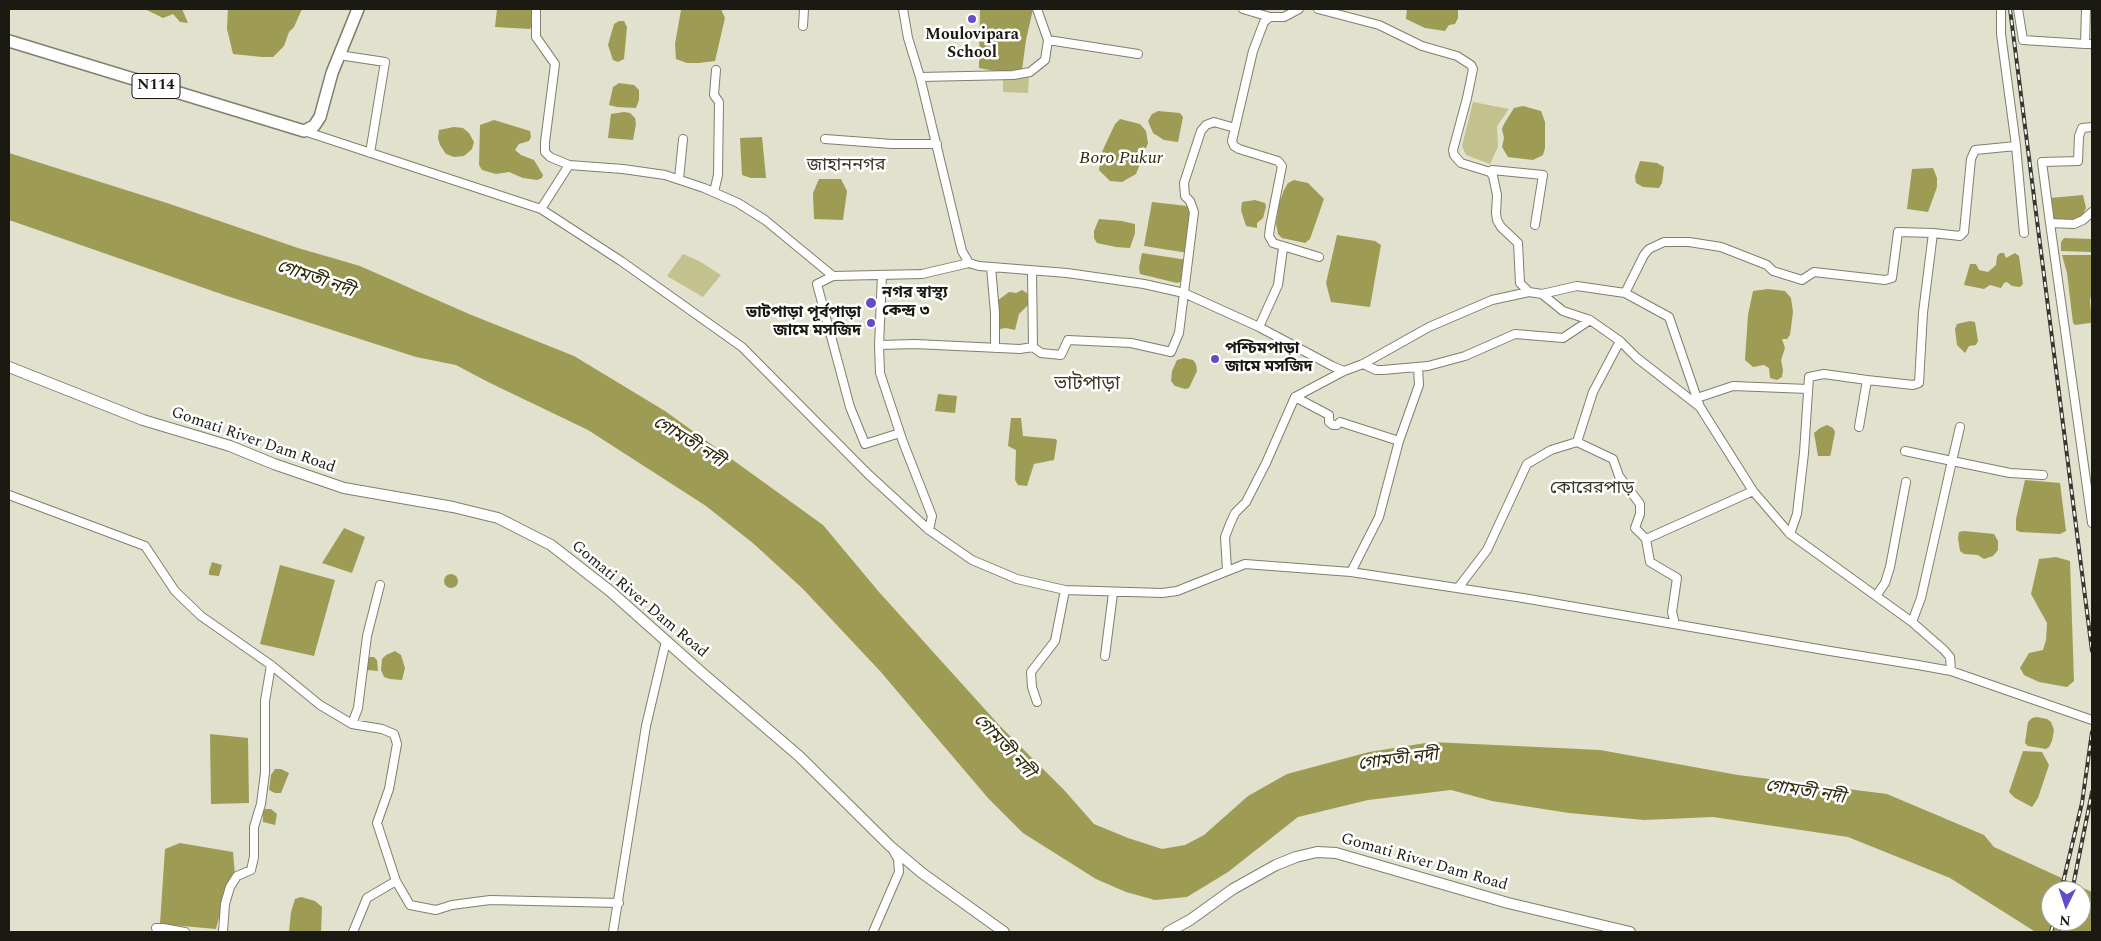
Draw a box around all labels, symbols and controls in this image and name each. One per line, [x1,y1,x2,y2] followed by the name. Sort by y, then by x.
[966,13,978,25] marker: Moulovipara School
[925,26,1019,64] place label: Moulovipara School
[132,74,180,98] road number: N114
[1079,148,1163,170] water label: Boro Pukur
[807,155,885,177] district label: জাহাননগর
[273,257,357,303] water label: গোমতী নদী
[882,284,948,322] place label: নগর স্বাস্থ্য কেন্দ্র ৩
[864,296,878,310] marker: নগর স্বাস্থ্য কেন্দ্র ৩
[746,304,861,342] place label: ভাটপাড়া পূর্বপাড়া জামে মসজিদ
[865,317,877,329] marker: ভাটপাড়া পূর্বপাড়া জামে মসজিদ
[1225,340,1313,378] place label: পশ্চিমপাড়া জামে মসজিদ
[1209,353,1221,365] marker: পশ্চিমপাড়া জামে মসজিদ
[1054,374,1120,396] district label: ভাটপাড়া
[168,404,338,478] street label: Gomati River Dam Road
[648,412,728,474] water label: গোমতী নদী
[1550,478,1634,500] district label: কোরেরপাড়
[567,537,711,663] street label: Gomati River Dam Road
[968,710,1038,784] water label: গোমতী নদী
[1357,745,1439,777] water label: গোমতী নদী
[1764,776,1846,810] water label: গোমতী নদী
[1338,830,1510,896] street label: Gomati River Dam Road
[2041,881,2091,931] north arrow
[2059,910,2071,931] text: N

